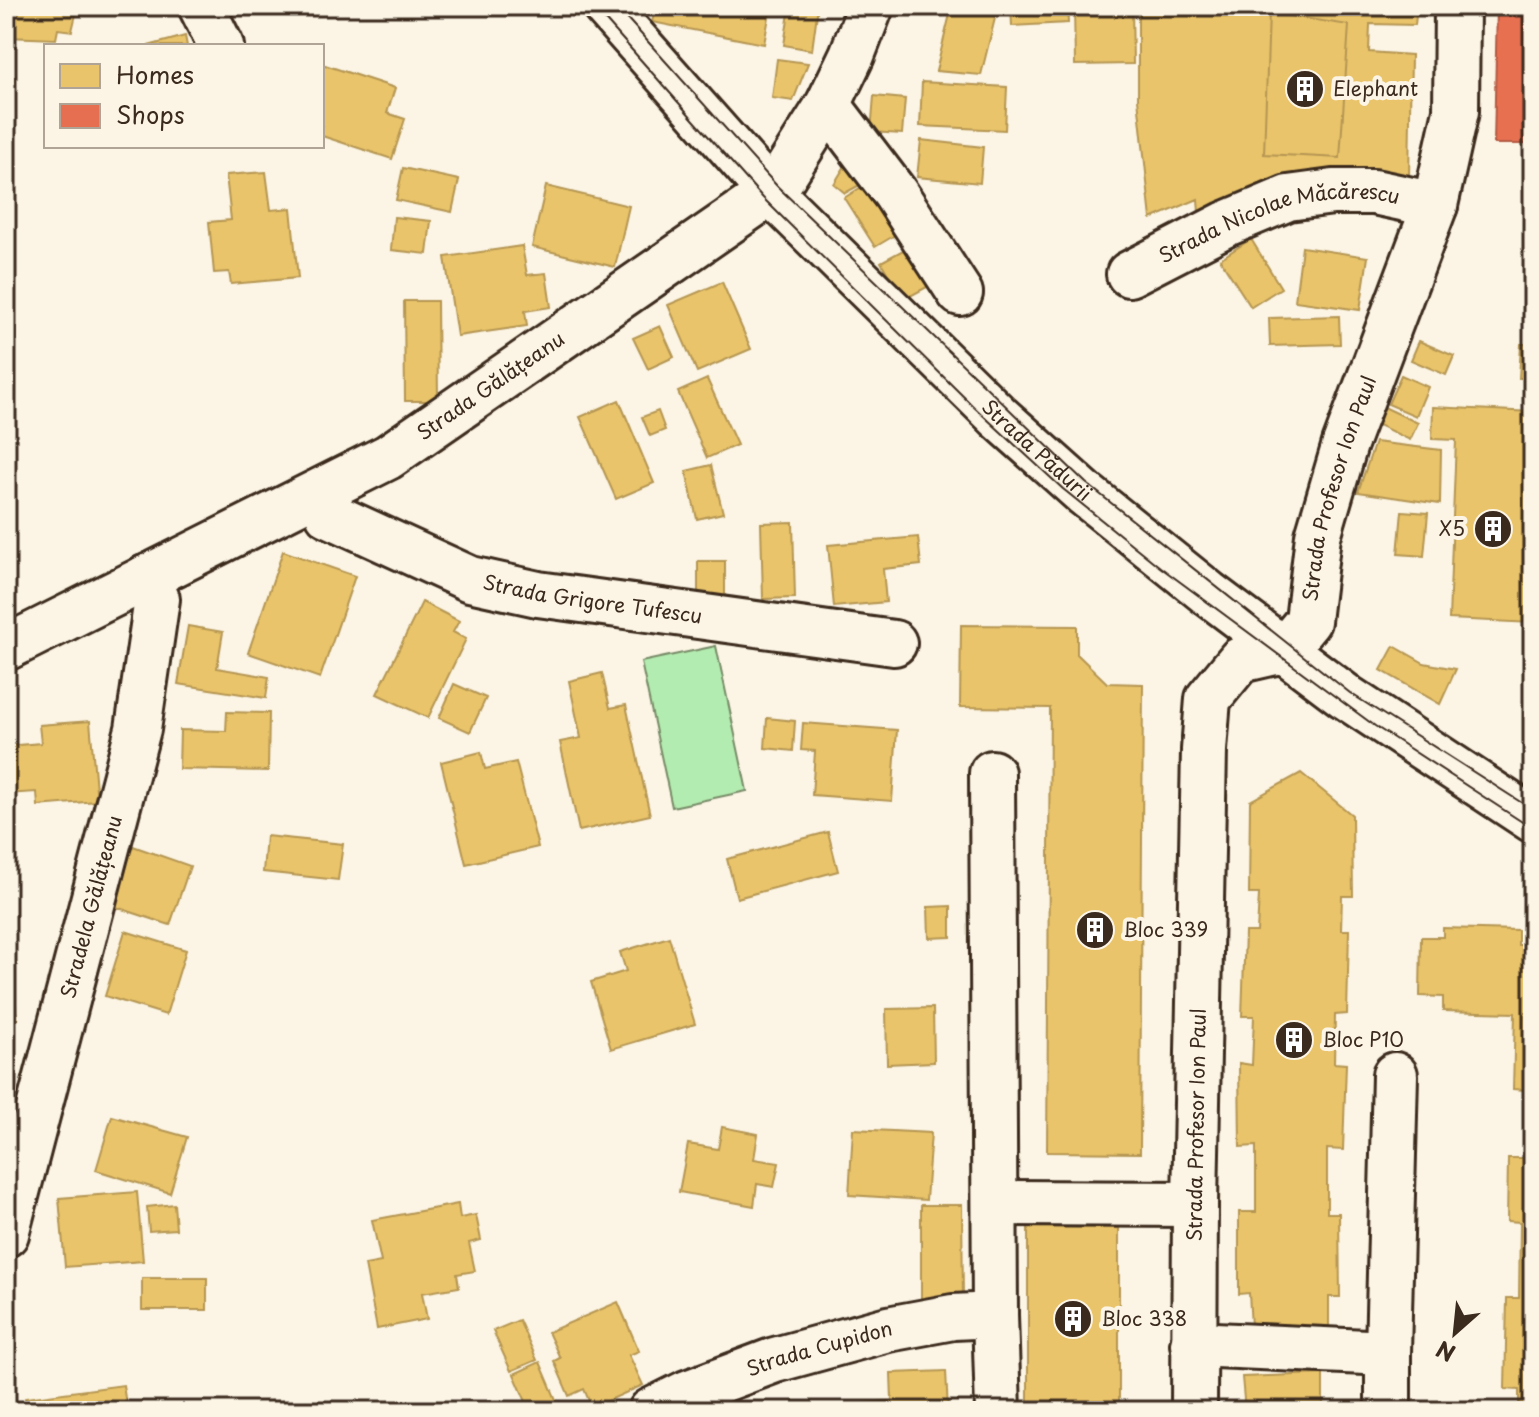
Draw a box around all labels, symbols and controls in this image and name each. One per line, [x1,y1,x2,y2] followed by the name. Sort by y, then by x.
[44,44,324,148] legend
[116,56,194,92] text: Homes
[1284,68,1326,110] building icon: Elephant
[1333,73,1418,103] place label: Elephant
[116,96,185,132] text: Shops
[1153,176,1403,270] street label: Strada Nicolae Măcărescu
[410,323,570,447] street label: Strada Gălățeanu
[1294,371,1383,603] street label: Strada Profesor Ion Paul
[975,392,1099,508] street label: Strada Pădurii
[1472,508,1514,550] building icon: X5
[1439,513,1465,543] place label: X5
[480,566,704,630] street label: Strada Grigore Tufescu
[52,812,129,1002] street label: Stradela Gălățeanu
[1074,909,1116,951] building icon: Bloc 339
[1123,914,1208,944] place label: Bloc 339
[1179,1008,1213,1242] street label: Strada Profesor Ion Paul
[1273,1019,1315,1061] building icon: Bloc P10
[1322,1024,1404,1054] place label: Bloc P10
[1415,1293,1495,1373] north arrow
[1052,1298,1094,1340] building icon: Bloc 338
[1101,1303,1187,1333] place label: Bloc 338
[742,1313,896,1384] street label: Strada Cupidon
[1430,1333,1460,1371] text: N

